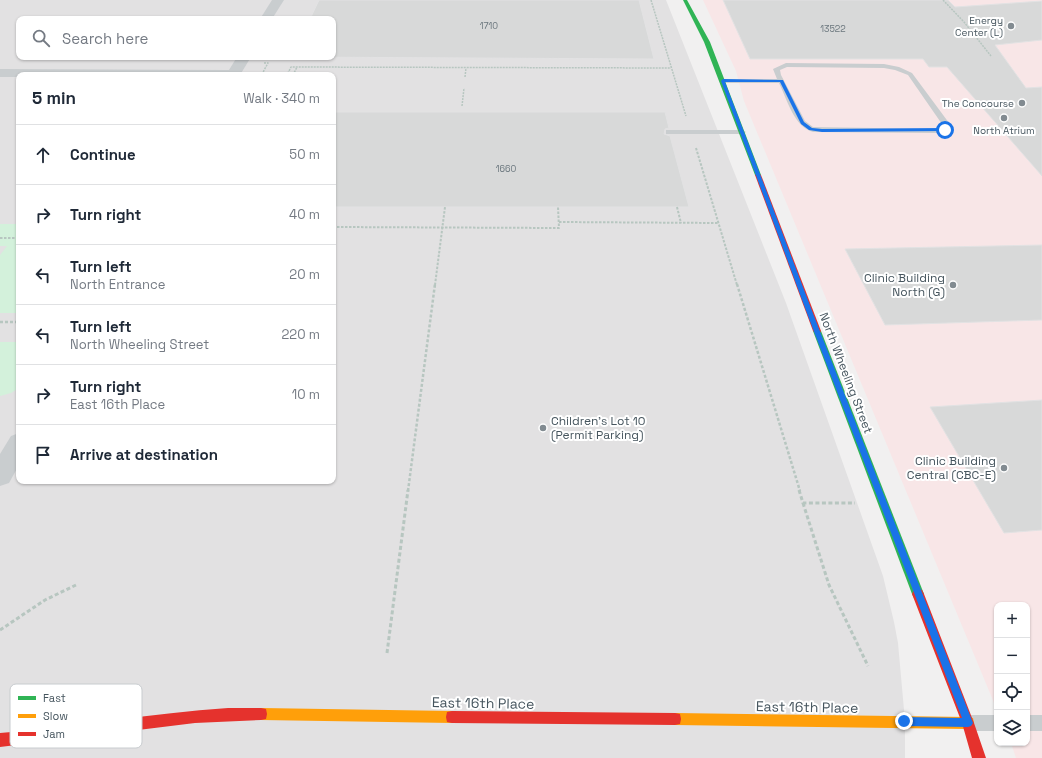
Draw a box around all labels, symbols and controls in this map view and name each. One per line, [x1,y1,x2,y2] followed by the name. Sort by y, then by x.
[955,14,1003,39] place label: Energy Center (L)
[16,16,336,60] search box
[480,20,498,32] house number: 1710
[1006,21,1016,31] marker: Energy Center (L)
[820,23,846,35] house number: 13522
[30,27,52,49] icon: search
[62,29,148,48] text: Search here
[32,87,76,109] text: 5 min
[243,90,320,107] text: Walk · 340 m
[942,97,1014,110] place label: The Concourse
[1017,98,1027,108] marker: The Concourse
[999,113,1009,123] marker: North Atrium
[936,121,954,139] route start
[973,124,1035,137] place label: North Atrium
[32,144,54,166] icon: ahead
[70,145,136,164] text: Continue
[289,146,320,163] text: 50 m
[496,163,516,175] house number: 1660
[32,204,54,226] icon: right
[70,205,141,224] text: Turn right
[289,206,320,223] text: 40 m
[70,257,132,276] text: Turn left
[32,264,54,286] icon: left
[289,266,320,283] text: 20 m
[864,270,945,300] place label: Clinic Building North (G)
[70,276,166,293] text: North Entrance
[948,280,958,290] marker: Clinic Building North (G)
[815,310,877,436] street label: North Wheeling Street
[70,317,132,336] text: Turn left
[32,324,54,346] icon: left
[281,326,320,343] text: 220 m
[70,336,209,353] text: North Wheeling Street
[70,377,141,396] text: Turn right
[32,384,54,406] icon: right
[292,386,320,403] text: 10 m
[70,396,165,413] text: East 16th Place
[551,413,645,443] place label: Children's Lot 10 (Permit Parking)
[538,423,548,433] marker: Children's Lot 10 (Permit Parking)
[32,444,54,466] icon: arrive
[70,445,218,464] text: Arrive at destination
[907,453,996,483] place label: Clinic Building Central (CBC-E)
[999,463,1009,473] marker: Clinic Building Central (CBC-E)
[994,602,1030,746] map controls
[994,602,1030,638] button: +
[994,638,1030,674] button: −
[994,674,1030,710] button: locate
[10,684,142,748] legend
[43,691,66,705] text: Fast
[432,693,534,713] street label: East 16th Place
[756,697,858,717] street label: East 16th Place
[43,709,68,723] text: Slow
[994,710,1030,746] button: layers
[895,712,913,730] route end
[43,727,65,741] text: Jam

